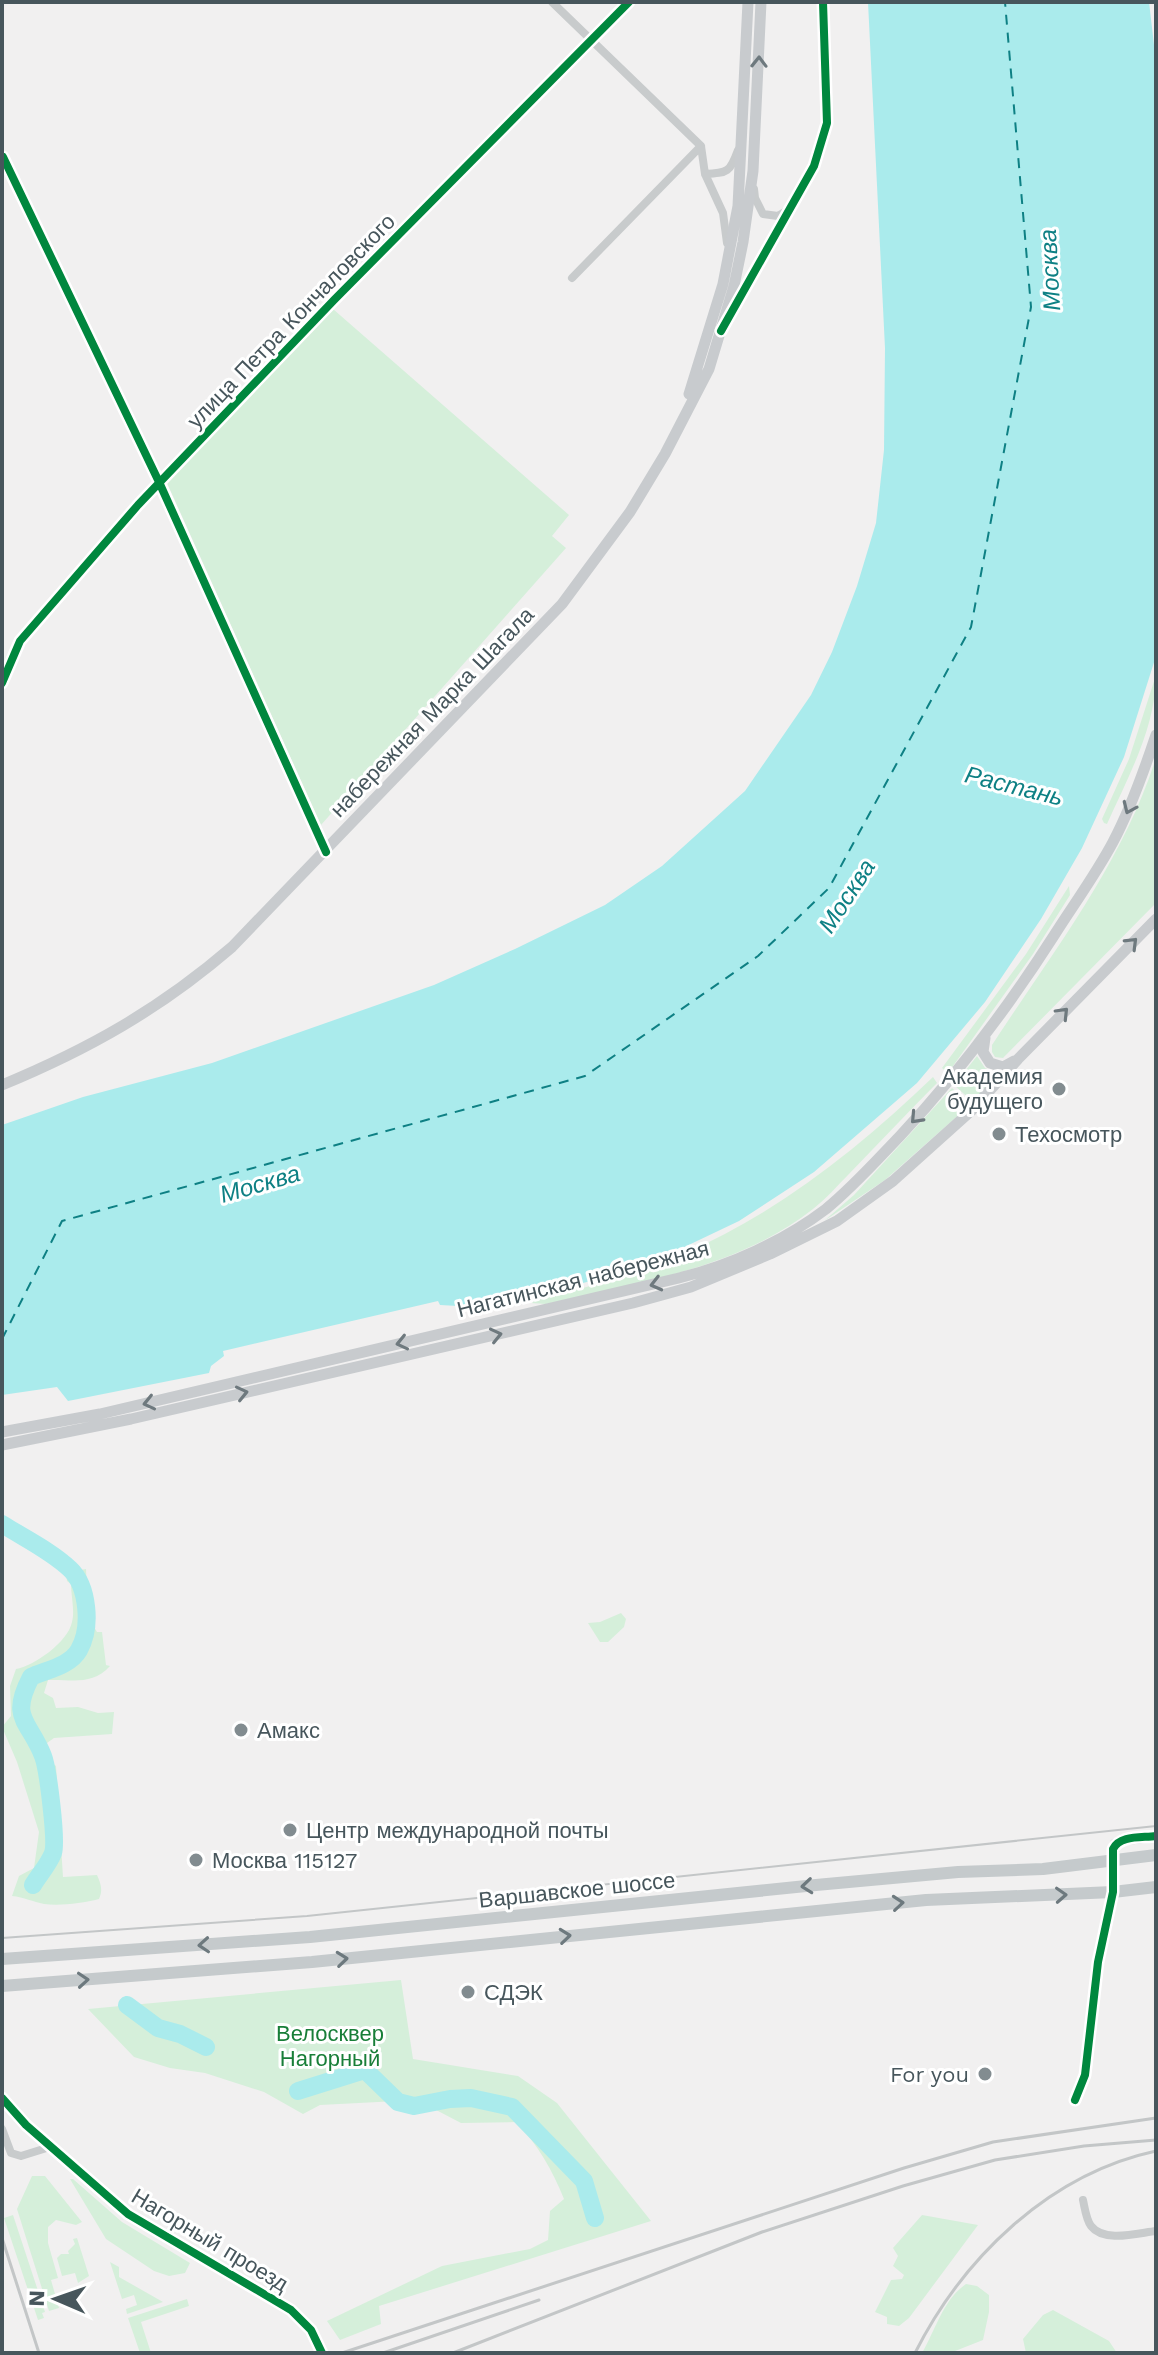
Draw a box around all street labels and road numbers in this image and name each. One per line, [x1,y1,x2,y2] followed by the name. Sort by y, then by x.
[182,209,400,433] street label: улица Петра Кончаловского
[325,601,539,822] street label: набережная Марка Шагала
[454,1236,712,1322] street label: Нагатинская набережная
[478,1867,676,1913] street label: Варшавское шоссе
[127,2183,293,2297] street label: Нагорный проезд

